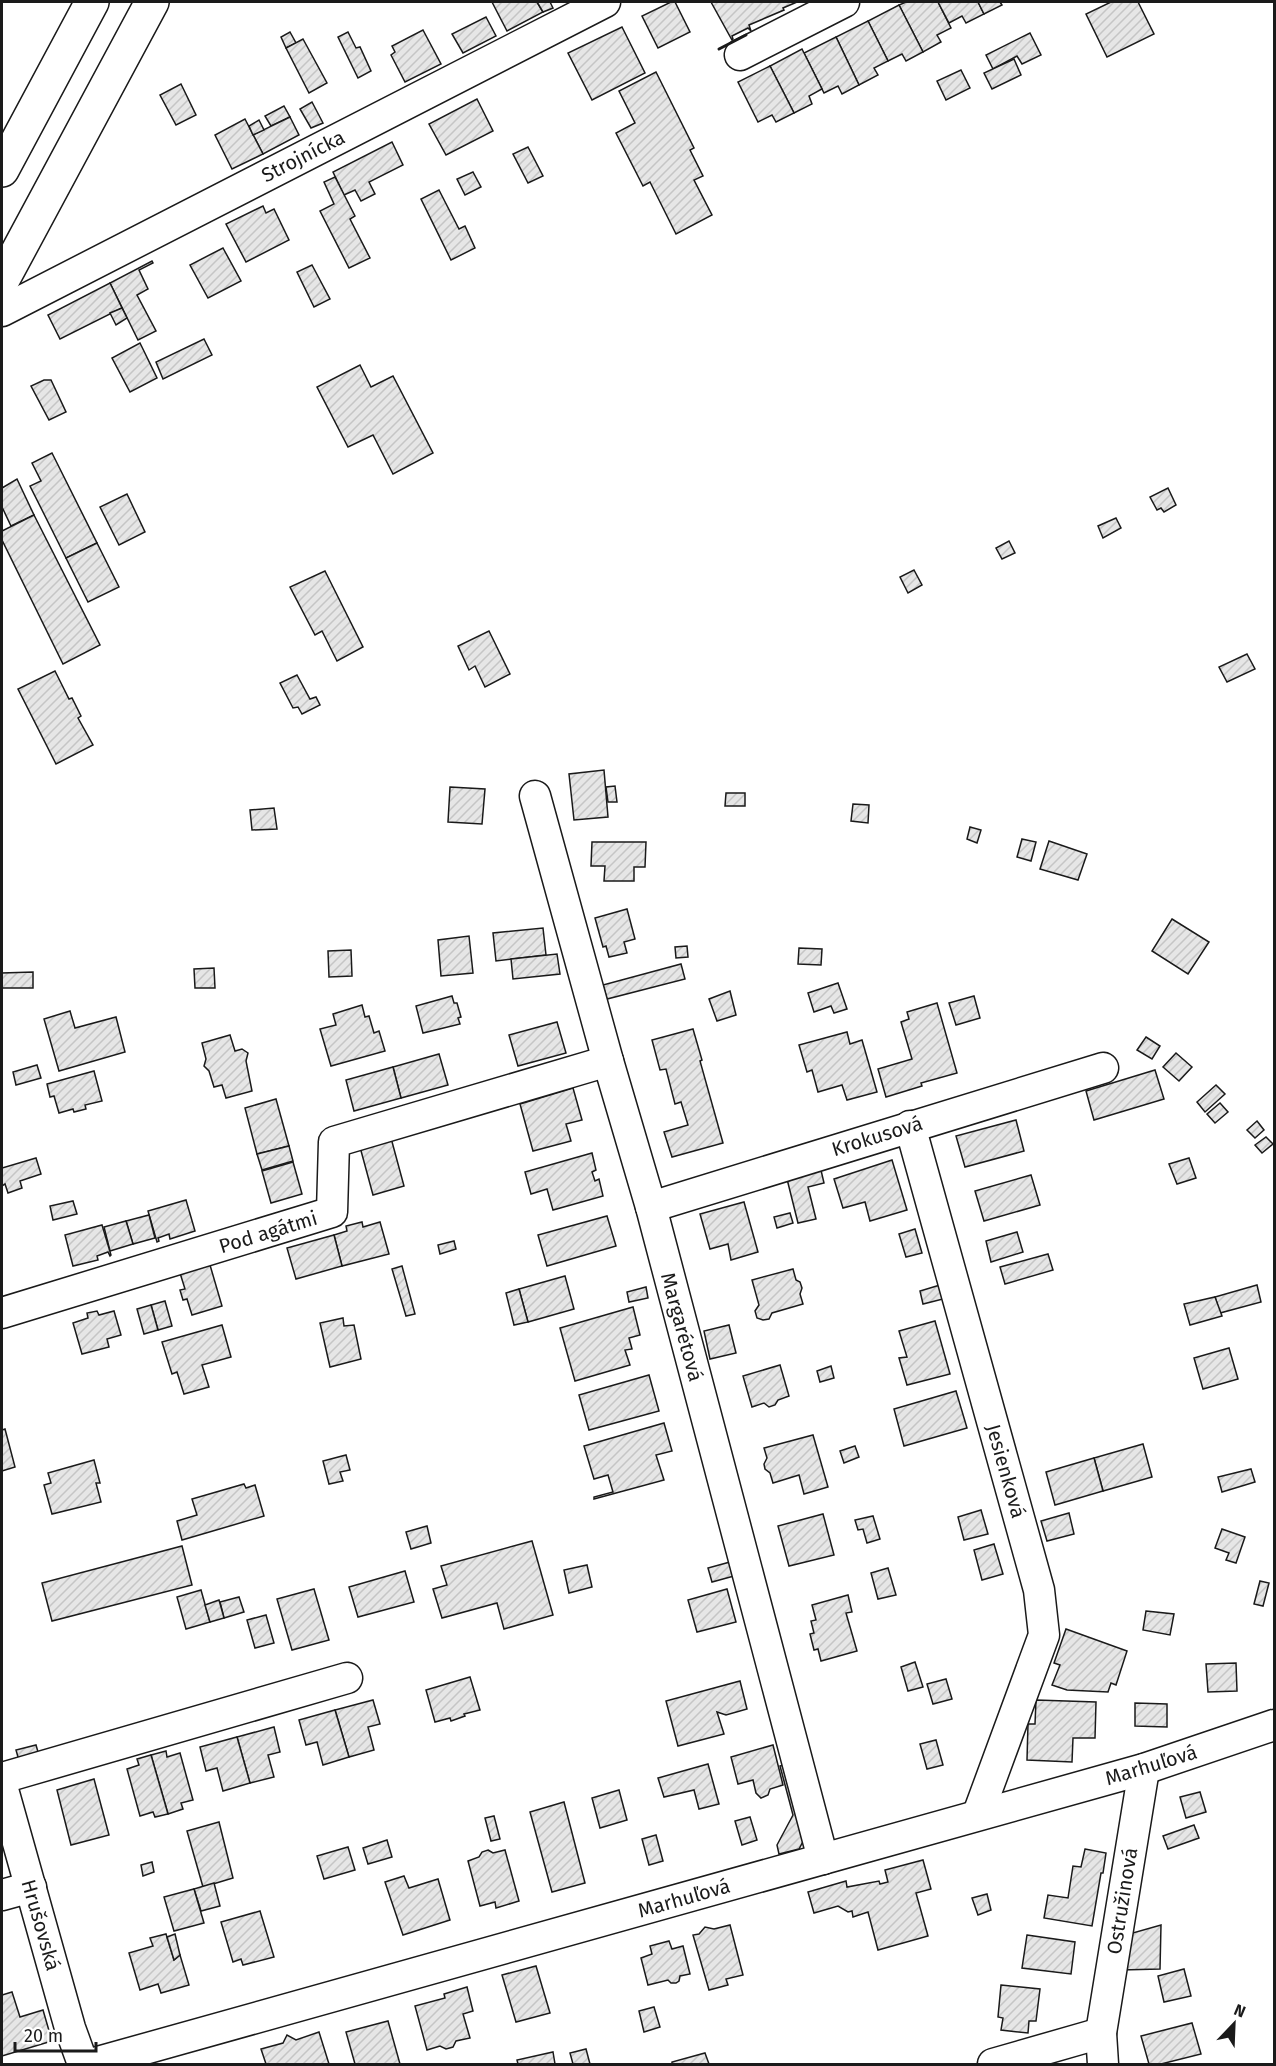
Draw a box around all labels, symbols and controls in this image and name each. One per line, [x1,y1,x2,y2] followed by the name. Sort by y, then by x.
[257,125,349,187] street label: Strojnícka
[829,1111,925,1161] street label: Krokusová
[216,1206,320,1258] street label: Pod agátmi
[656,1270,708,1384] street label: Margarétová
[981,1421,1031,1521] street label: Jesienková
[1102,1740,1200,1790] street label: Marhuľová
[1102,1846,1142,1956] street label: Ostružinová
[635,1873,733,1923] street label: Marhuľová
[17,1877,65,1973] street label: Hrušovská
[1204,1994,1264,2054] north arrow
[1231,2000,1248,2021] text: N
[15,2015,96,2053] scale bar
[24,2025,63,2047] text: 20 m

